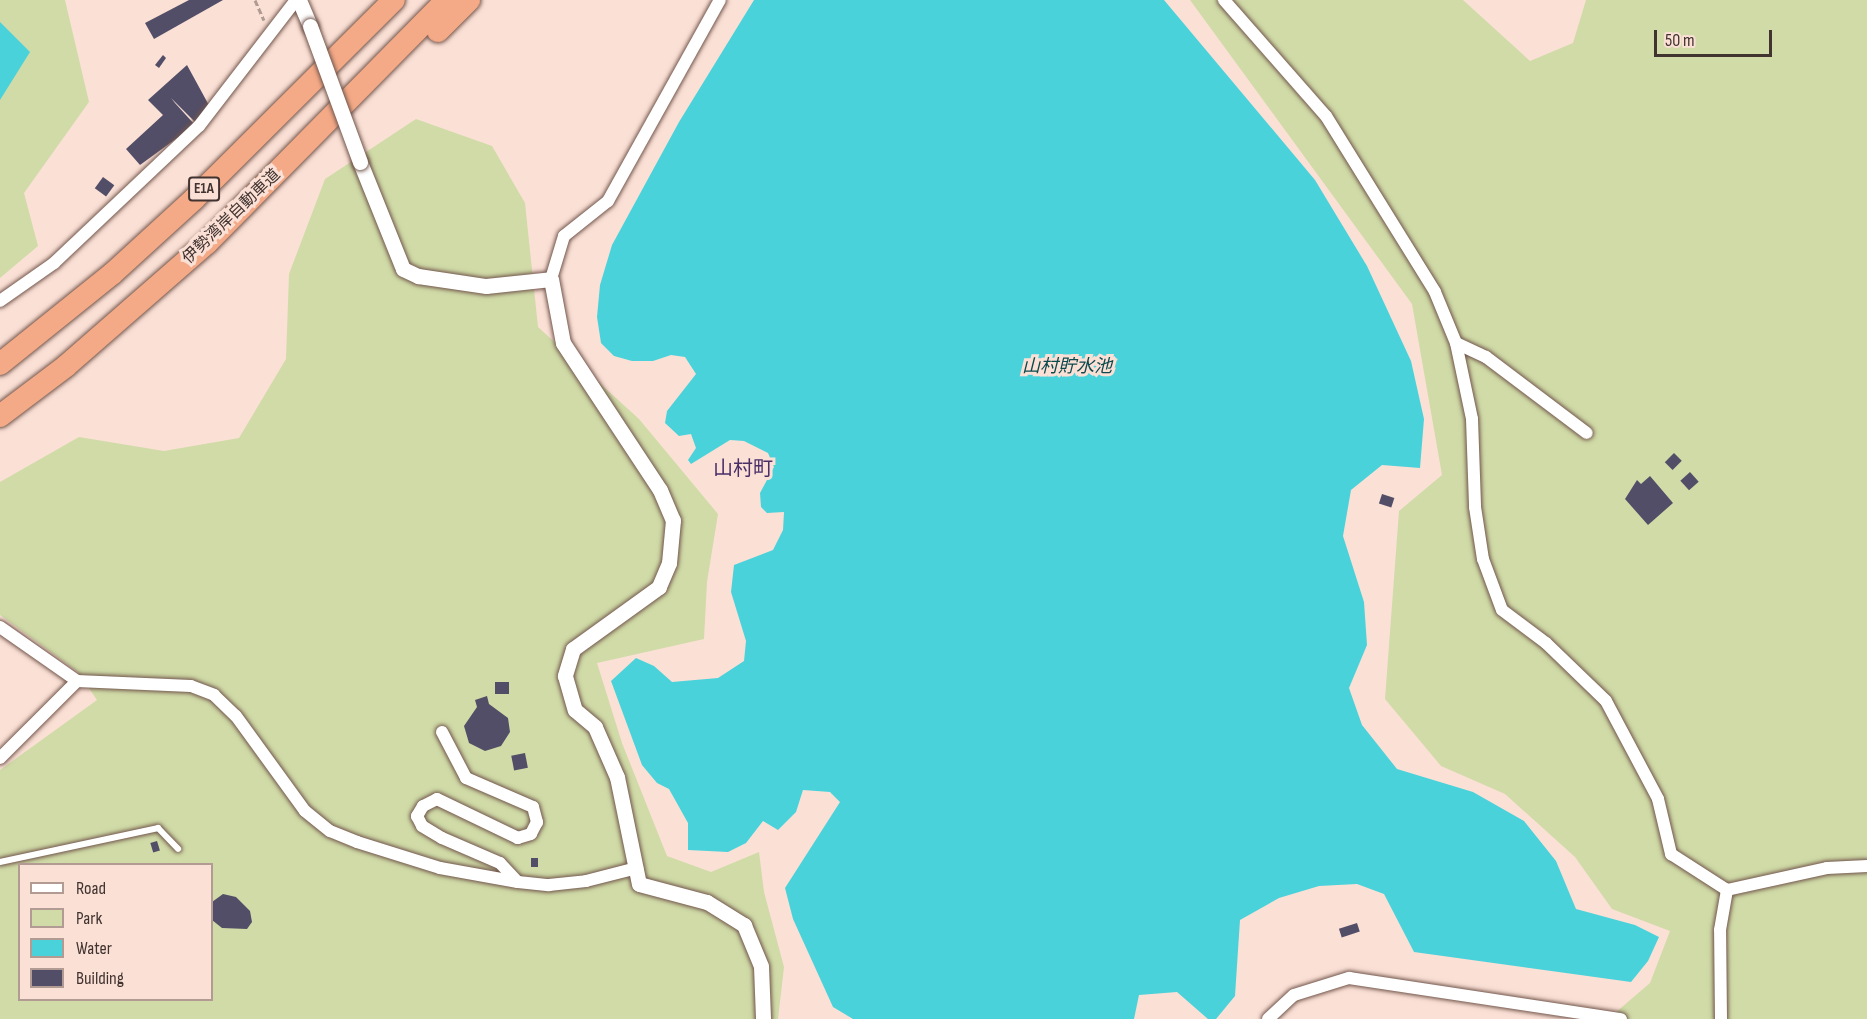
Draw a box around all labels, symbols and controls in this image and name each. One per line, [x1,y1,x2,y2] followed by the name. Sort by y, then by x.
[1657,18,1776,56] scale bar
[1665,30,1695,51] text: 50 m
[179,166,285,268] street label: 伊勢湾岸自動車道
[188,177,220,201] road number: E1A
[1022,356,1112,378] water label: 山村貯水池
[713,457,773,481] district label: 山村町
[18,863,213,1001] legend
[76,878,106,899] text: Road
[76,908,102,929] text: Park
[76,938,112,959] text: Water
[76,968,124,989] text: Building

